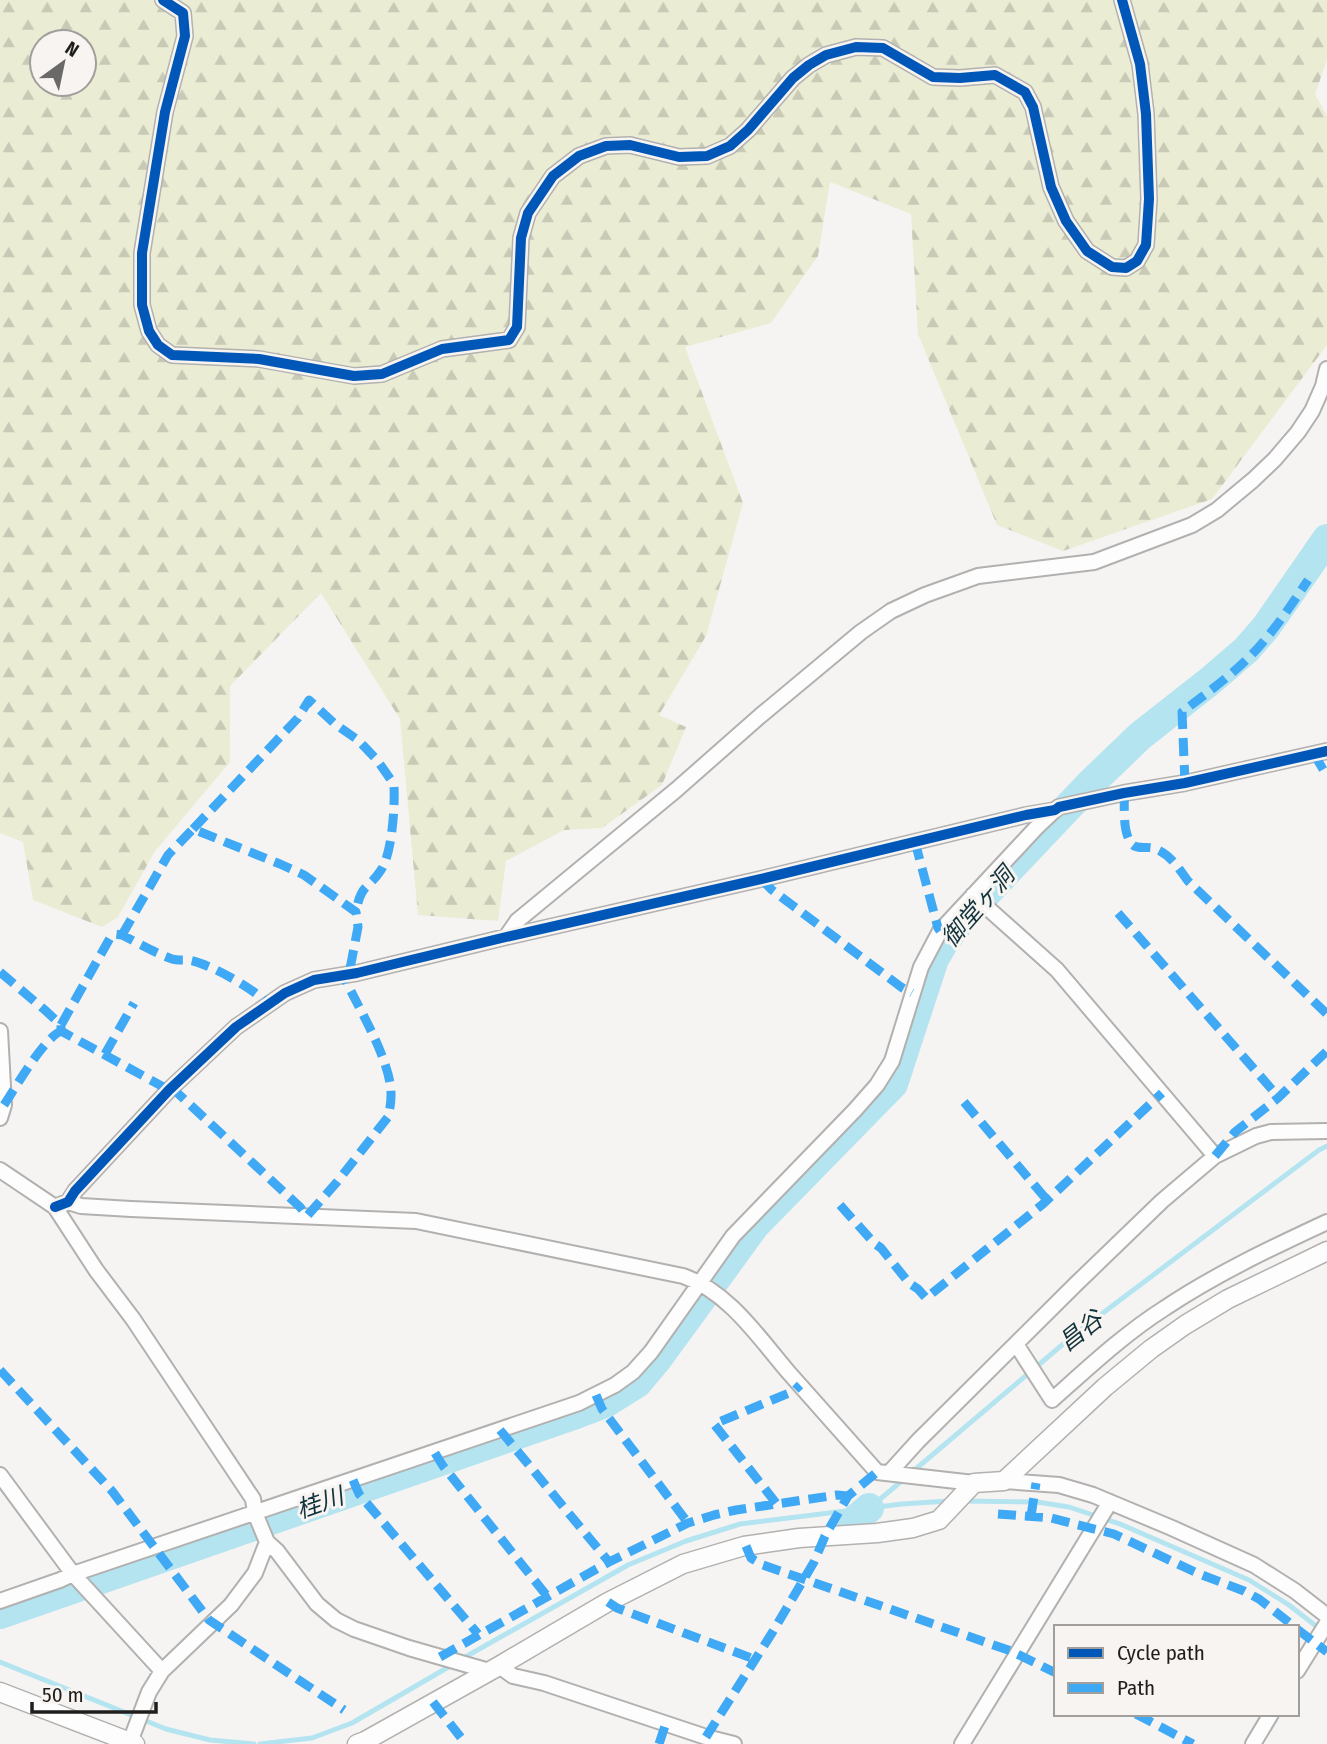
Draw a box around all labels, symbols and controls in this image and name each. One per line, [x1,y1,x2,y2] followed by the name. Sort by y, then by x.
[28,28,98,98] north arrow
[61,36,83,62] text: N
[936,859,1023,952] water label: 御堂ヶ洞
[1053,1304,1110,1357] water label: 昌谷
[293,1481,350,1524] water label: 桂川
[1054,1625,1299,1716] legend
[1117,1640,1205,1666] text: Cycle path
[32,1670,156,1714] scale bar
[1117,1675,1155,1701] text: Path
[42,1682,84,1708] text: 50 m

